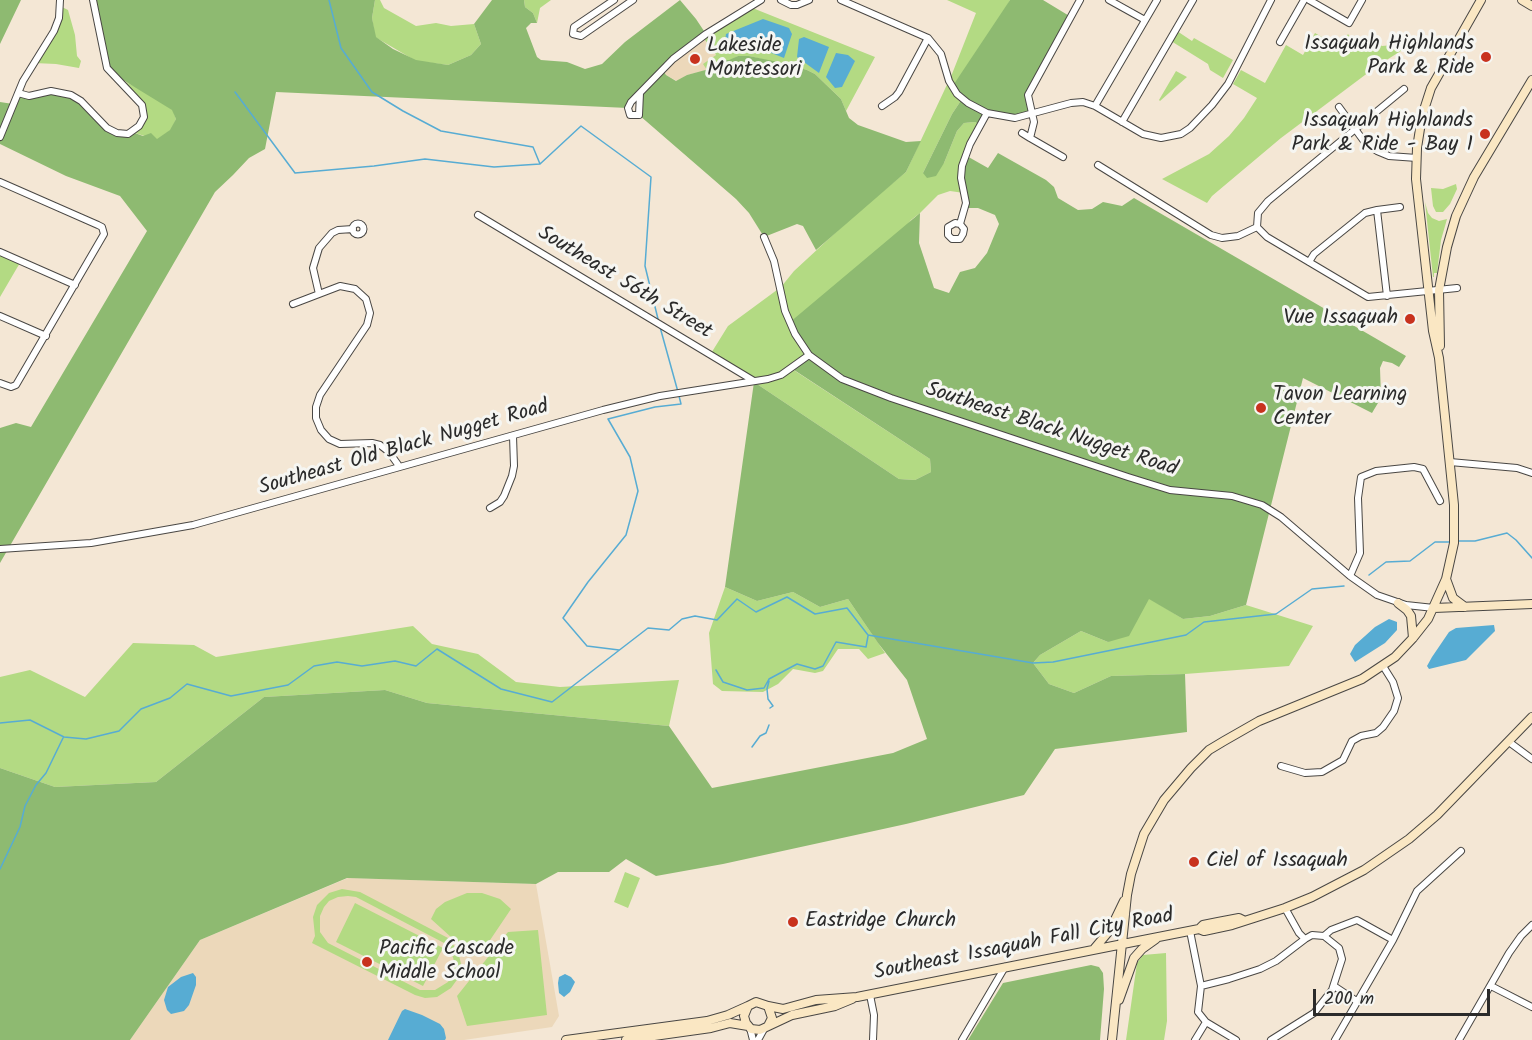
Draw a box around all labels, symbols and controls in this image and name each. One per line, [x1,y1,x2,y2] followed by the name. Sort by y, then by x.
[1304,32,1474,82] place label: Issaquah Highlands Park & Ride
[707,34,801,84] place label: Lakeside Montessori
[1479,50,1493,64] marker: Issaquah Highlands Park & Ride
[688,52,702,66] marker: Lakeside Montessori
[1292,109,1473,159] place label: Issaquah Highlands Park & Ride - Bay 1
[1478,127,1492,141] marker: Issaquah Highlands Park & Ride - Bay 1
[532,222,716,346] street label: Southeast 56th Street
[1283,306,1398,332] place label: Vue Issaquah
[1403,312,1417,326] marker: Vue Issaquah
[922,378,1180,484] street label: Southeast Black Nugget Road
[1273,383,1407,433] place label: Tavon Learning Center
[256,396,552,502] street label: Southeast Old Black Nugget Road
[1254,401,1268,415] marker: Tavon Learning Center
[1206,849,1348,875] place label: Ciel of Issaquah
[1187,855,1201,869] marker: Ciel of Issaquah
[872,905,1176,987] street label: Southeast Issaquah Fall City Road
[805,909,956,935] place label: Eastridge Church
[786,915,800,929] marker: Eastridge Church
[379,937,514,987] place label: Pacific Cascade Middle School
[360,955,374,969] marker: Pacific Cascade Middle School
[1316,977,1493,1015] scale bar
[1324,985,1374,1014] text: 200 m

